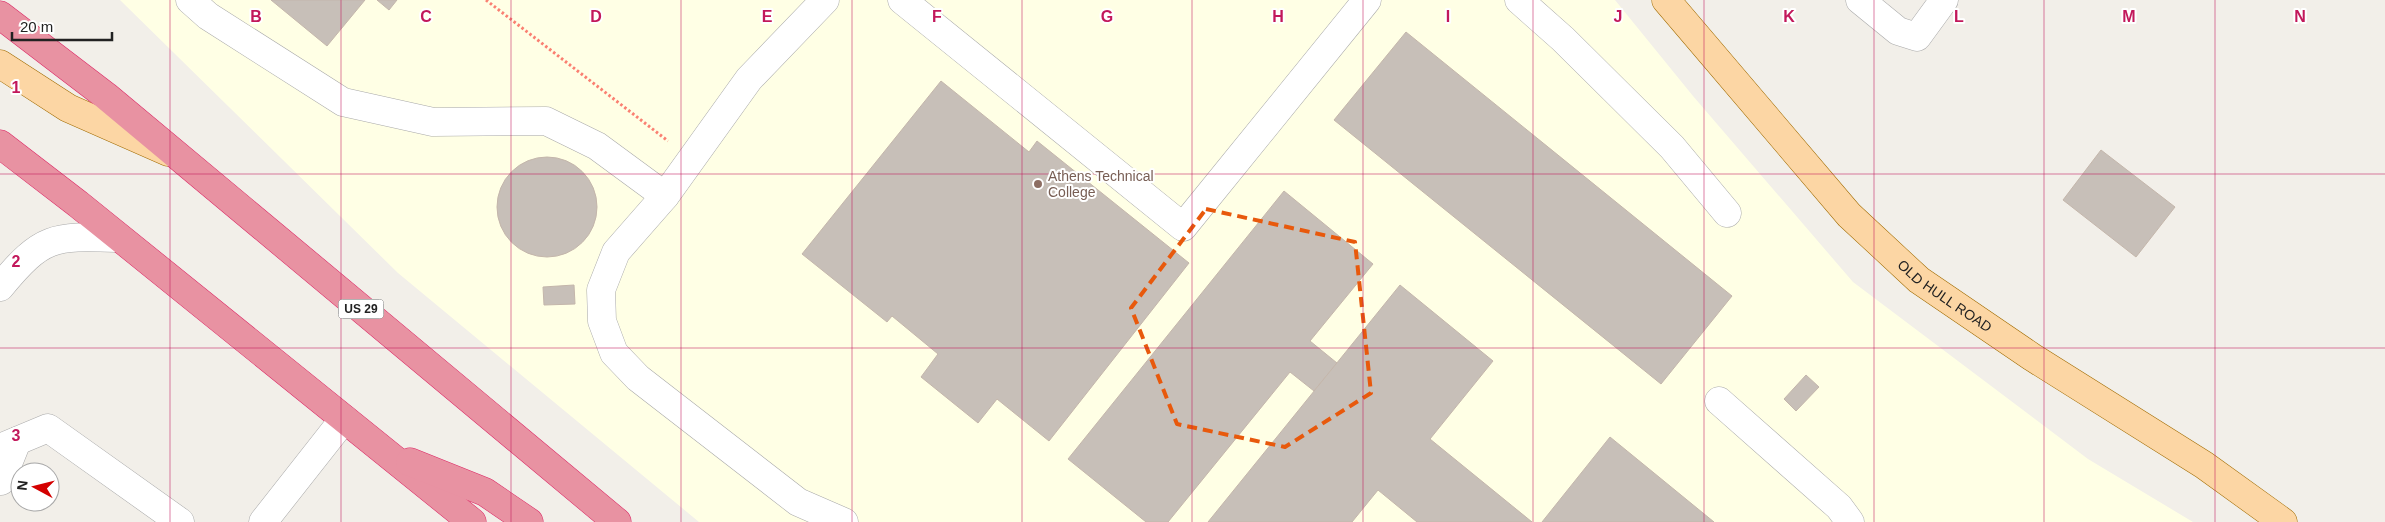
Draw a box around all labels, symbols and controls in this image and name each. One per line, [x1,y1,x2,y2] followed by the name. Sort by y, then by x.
[250,8,262,25] text: B
[420,8,432,25] text: C
[590,8,602,25] text: D
[762,8,773,25] text: E
[932,8,942,25] text: F
[1101,8,1113,25] text: G
[1272,8,1284,25] text: H
[1446,8,1450,25] text: I
[1614,8,1622,25] text: J
[1783,8,1795,25] text: K
[1954,8,1964,25] text: L
[2122,8,2136,25] text: M
[2294,8,2306,25] text: N
[12,10,112,42] scale bar
[20,18,53,35] text: 20 m
[12,79,21,96] text: 1
[1048,168,1154,200] place label: Athens Technical College
[1032,178,1044,190] marker: Athens Technical College
[12,253,21,270] text: 2
[1894,256,1995,335] street label: OLD HULL ROAD
[338,300,384,318] road number: US 29
[12,427,21,444] text: 3
[10,462,60,512] north arrow
[14,479,31,491] text: N

